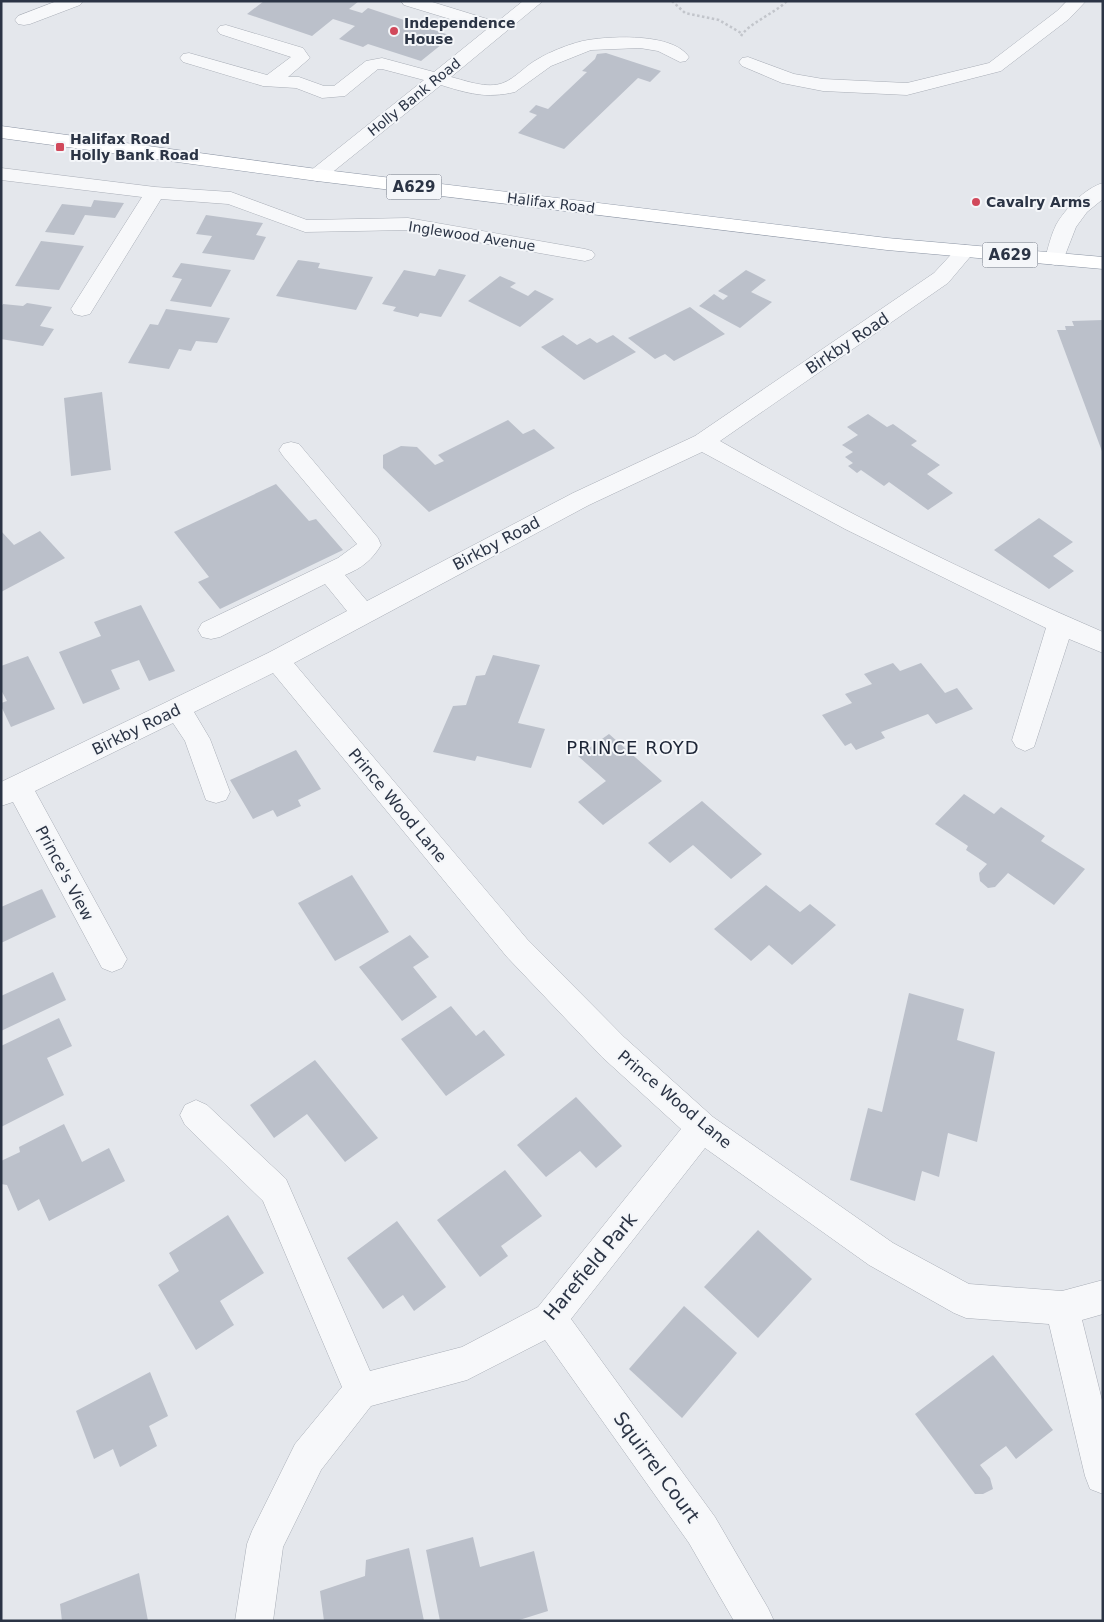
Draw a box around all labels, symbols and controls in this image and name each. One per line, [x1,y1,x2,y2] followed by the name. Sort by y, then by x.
[404,15,515,47] place label: Independence House
[388,25,400,37] marker: Independence House
[365,55,463,139] street label: Holly Bank Road
[70,131,199,163] place label: Halifax Road Holly Bank Road
[54,141,66,153] marker: Halifax Road Holly Bank Road
[386,174,442,200] road number: A629
[506,190,596,216] street label: Halifax Road
[986,194,1091,210] place label: Cavalry Arms
[970,196,982,208] marker: Cavalry Arms
[407,218,537,254] street label: Inglewood Avenue
[982,242,1038,268] road number: A629
[802,309,892,378] street label: Birkby Road
[449,512,543,574] street label: Birkby Road
[89,700,184,759] street label: Birkby Road
[566,737,700,758] district label: PRINCE ROYD
[344,745,451,866] street label: Prince Wood Lane
[32,822,98,924] street label: Prince's View
[614,1046,735,1153] street label: Prince Wood Lane
[539,1208,641,1324] street label: Harefield Park
[609,1407,705,1527] street label: Squirrel Court

